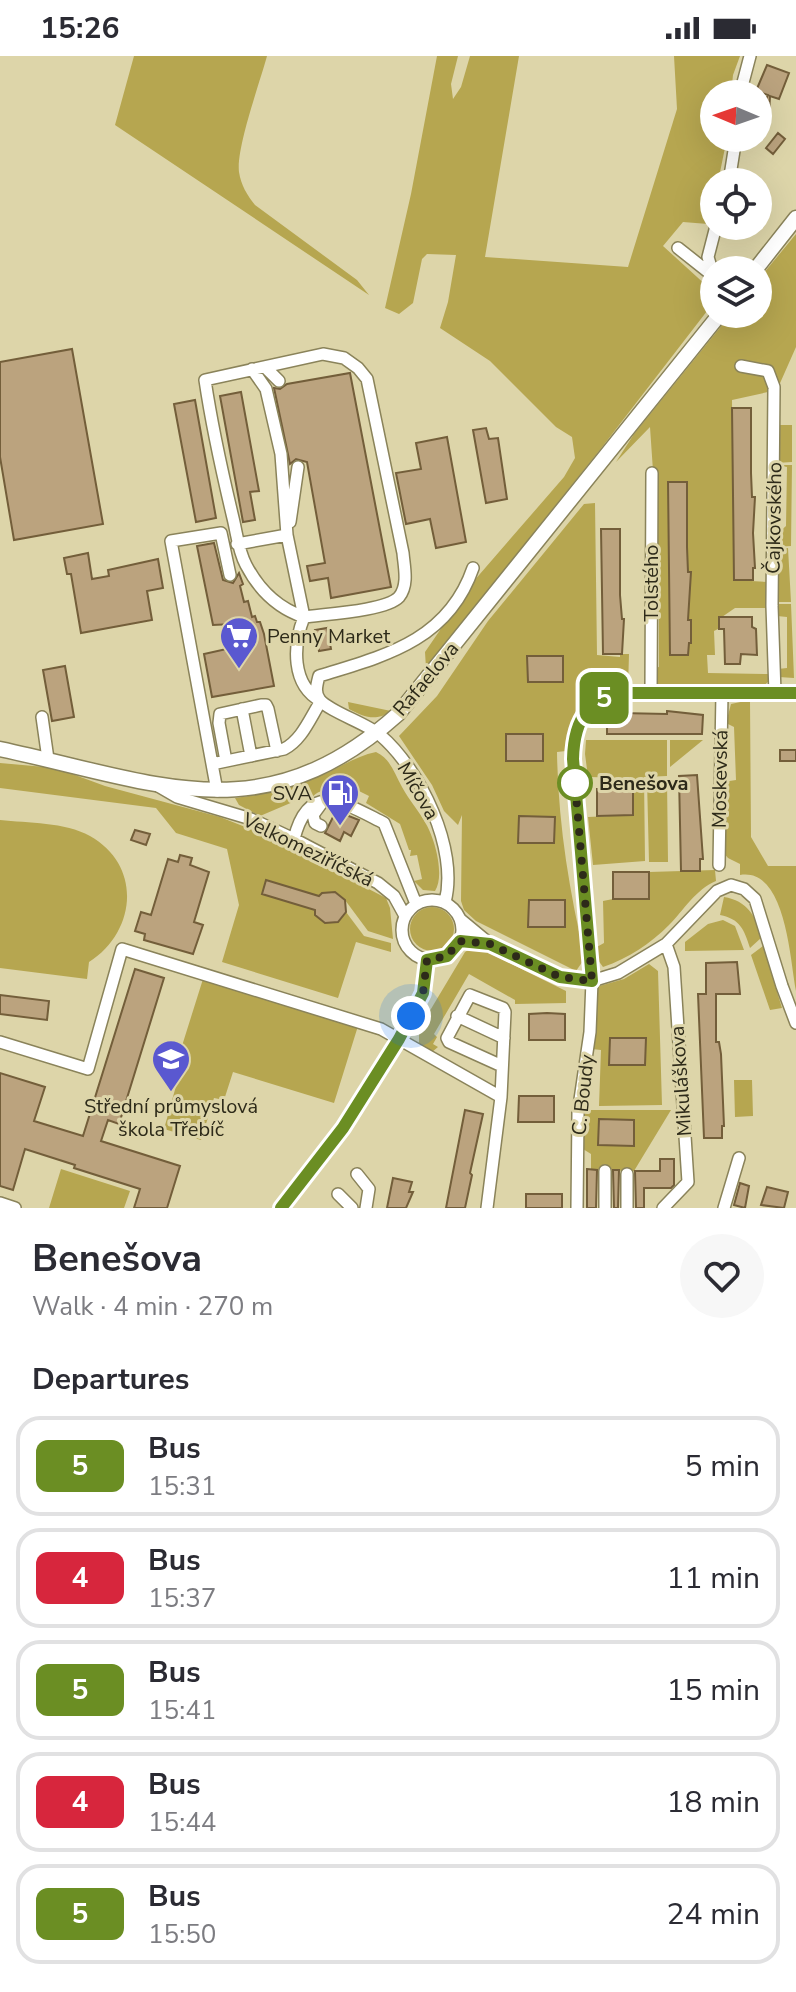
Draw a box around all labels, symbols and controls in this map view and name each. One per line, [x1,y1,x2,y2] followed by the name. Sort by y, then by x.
[40,8,119,49] text: 15:26
[700,80,772,152] north arrow
[700,80,772,328] map controls
[700,168,772,240] button: locate
[700,256,772,328] button: layers
[760,462,788,574] street label: Čajkovského
[638,545,665,622] street label: Tolstého
[218,615,260,670] supermarket icon: Penny Market
[267,623,391,650] place label: Penny Market
[387,636,465,722] street label: Rafaelova
[578,672,630,724] line badge: 5
[596,679,612,717] text: 5
[706,730,734,828] street label: Moskevská
[391,757,445,825] street label: Míčova
[558,766,592,800] marker: Benešova
[599,770,689,797] place label: Benešova
[319,772,361,827] fuel station icon: SVA
[273,780,312,807] place label: SVA
[237,806,378,893] street label: Velkomeziříčská
[391,996,431,1036] your location
[664,1025,698,1137] street label: Mikuláškova
[150,1038,192,1093] school or university icon: Střední průmyslová škola Třebíč
[565,1053,601,1137] street label: C. Boudy
[84,1093,258,1143] place label: Střední průmyslová škola Třebíč
[32,1233,202,1284] text: Benešova
[680,1234,764,1318] button: heart
[32,1289,273,1324] text: Walk · 4 min · 270 m
[32,1359,189,1400] text: Departures
[148,1428,201,1469] text: Bus
[685,1446,760,1487] text: 5 min
[72,1447,88,1485] text: 5
[148,1469,216,1504] text: 15:31
[148,1540,201,1581] text: Bus
[667,1558,760,1599] text: 11 min
[72,1559,88,1597] text: 4
[148,1581,216,1616] text: 15:37
[148,1652,201,1693] text: Bus
[667,1670,760,1711] text: 15 min
[72,1671,88,1709] text: 5
[148,1693,216,1728] text: 15:41
[148,1764,201,1805] text: Bus
[667,1782,760,1823] text: 18 min
[72,1783,88,1821] text: 4
[148,1805,216,1840] text: 15:44
[148,1876,201,1917] text: Bus
[667,1894,760,1935] text: 24 min
[72,1895,88,1933] text: 5
[148,1917,216,1952] text: 15:50

